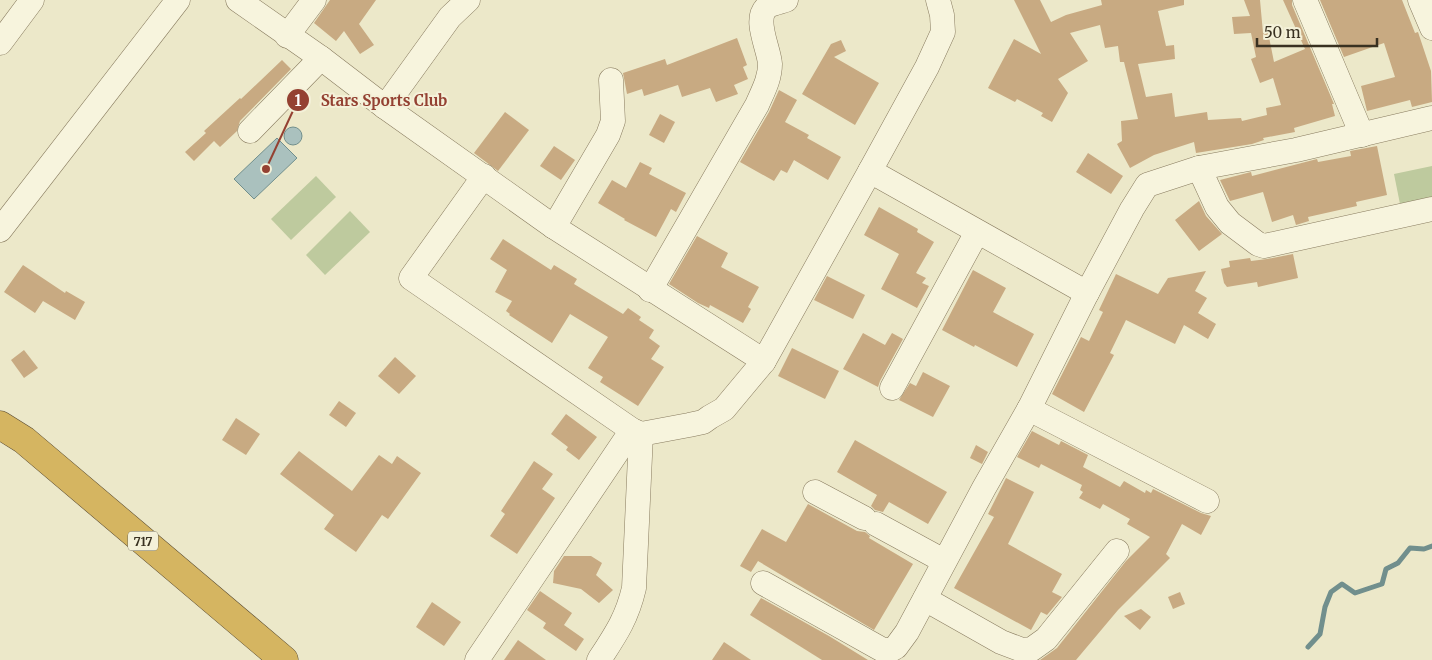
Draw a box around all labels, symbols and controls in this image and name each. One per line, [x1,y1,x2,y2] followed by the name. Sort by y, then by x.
[1257,15,1377,47] scale bar
[1264,23,1301,42] text: 50 m
[285,85,457,115] callout: Stars Sports Club
[295,91,302,110] text: 1
[321,91,447,110] text: Stars Sports Club
[128,532,158,550] road number: 717

